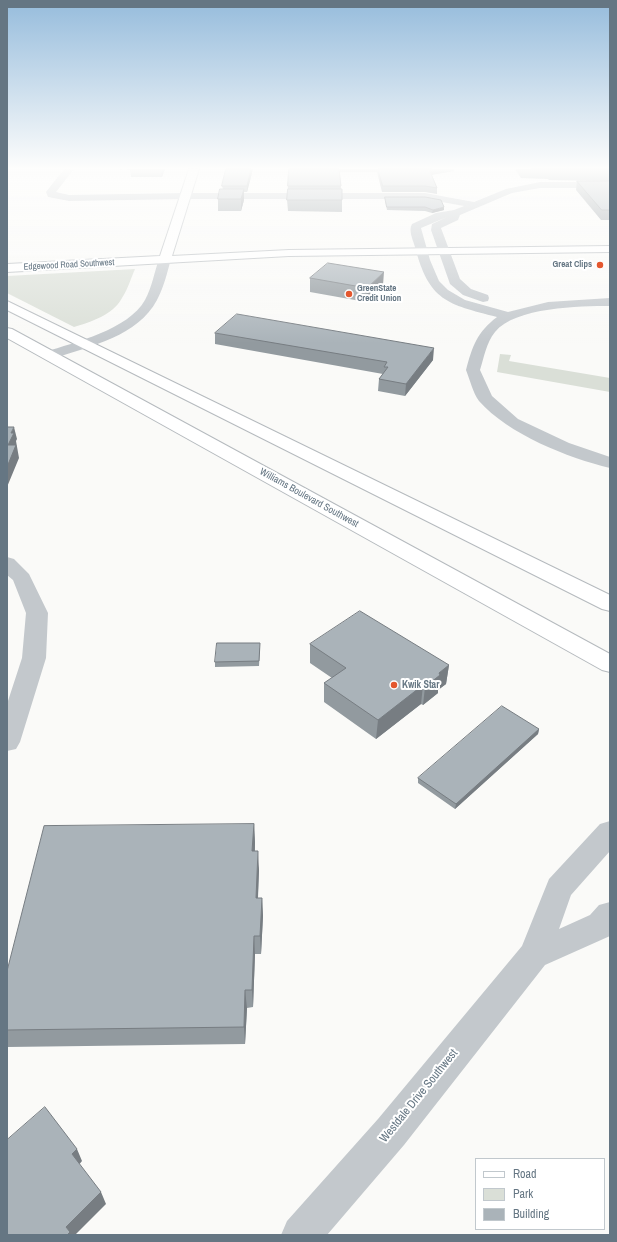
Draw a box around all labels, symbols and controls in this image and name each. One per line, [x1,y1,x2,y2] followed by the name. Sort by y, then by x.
[23,257,115,273] street label: Edgewood Road Southwest
[553,260,592,270] place label: Great Clips
[595,260,605,270] marker: Great Clips
[357,284,401,305] place label: GreenState Credit Union
[344,289,354,299] marker: GreenState Credit Union
[257,466,361,530] street label: Williams Boulevard Southwest
[402,679,439,691] place label: Kwik Star
[389,680,399,690] marker: Kwik Star
[377,1046,461,1146] street label: Westdale Drive Southwest
[475,1158,605,1230] legend
[513,1166,537,1182] text: Road
[513,1186,533,1202] text: Park
[513,1206,549,1222] text: Building

